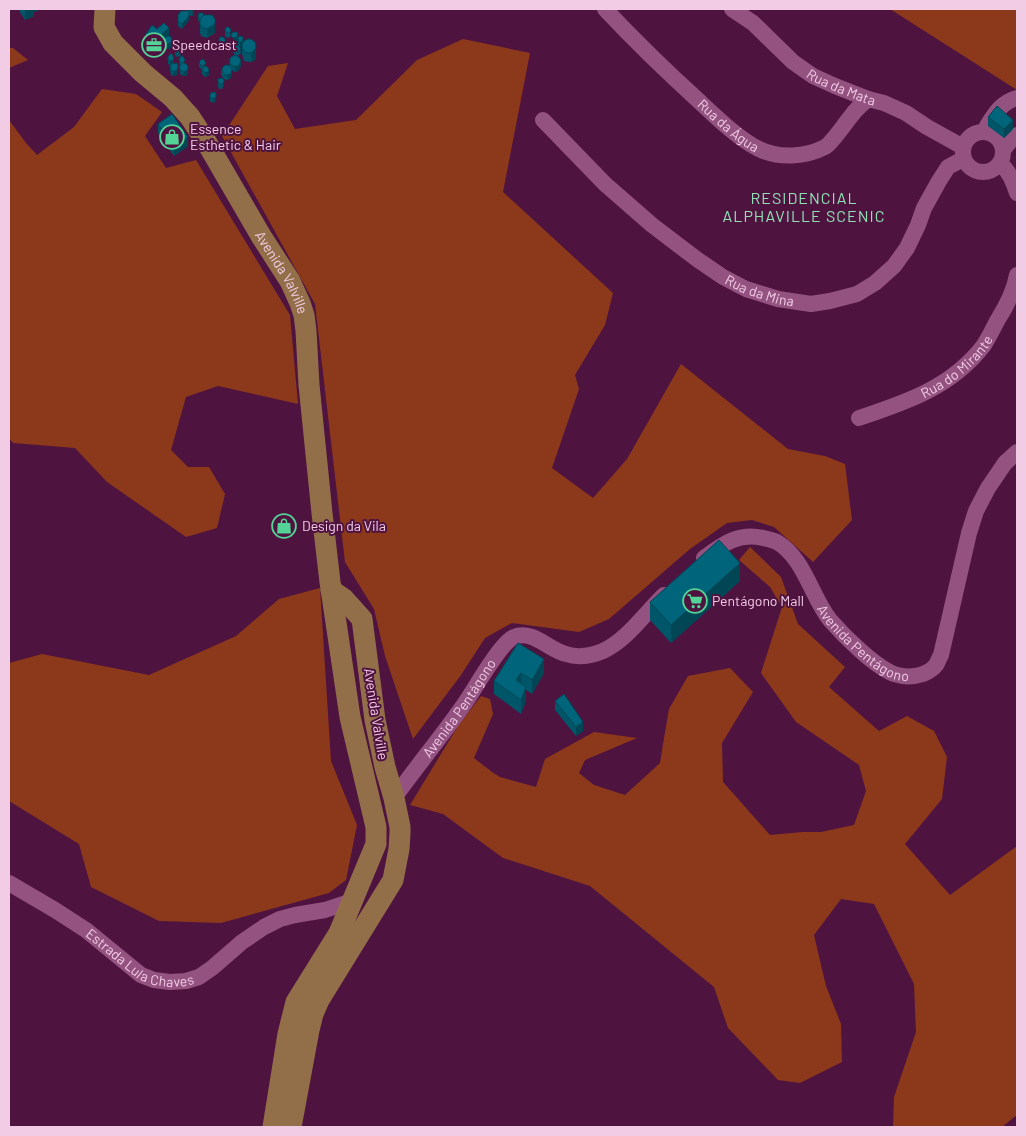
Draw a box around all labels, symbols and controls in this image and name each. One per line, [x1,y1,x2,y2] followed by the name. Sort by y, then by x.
[141,32,167,58] office icon: Speedcast
[172,36,237,53] place label: Speedcast
[803,65,877,109] street label: Rua da Mata
[694,95,762,155] street label: Rua da Água
[190,120,281,153] place label: Essence Esthetic & Hair
[159,124,185,150] shop icon: Essence Esthetic & Hair
[723,188,885,225] district label: RESIDENCIAL ALPHAVILLE SCENIC
[252,228,312,316] street label: Avenida Valville
[722,271,795,309] street label: Rua da Mina
[918,332,996,401] street label: Rua do Mirante
[271,513,297,539] shop icon: Design da Vila
[302,517,386,534] place label: Design da Vila
[682,588,708,614] supermarket icon: Pentágono Mall
[712,592,804,609] place label: Pentágono Mall
[814,601,910,684] street label: Avenida Pentágono
[419,655,499,761] street label: Avenida Pentágono
[361,667,392,761] street label: Avenida Valville
[83,925,196,990] street label: Estrada Lula Chaves

